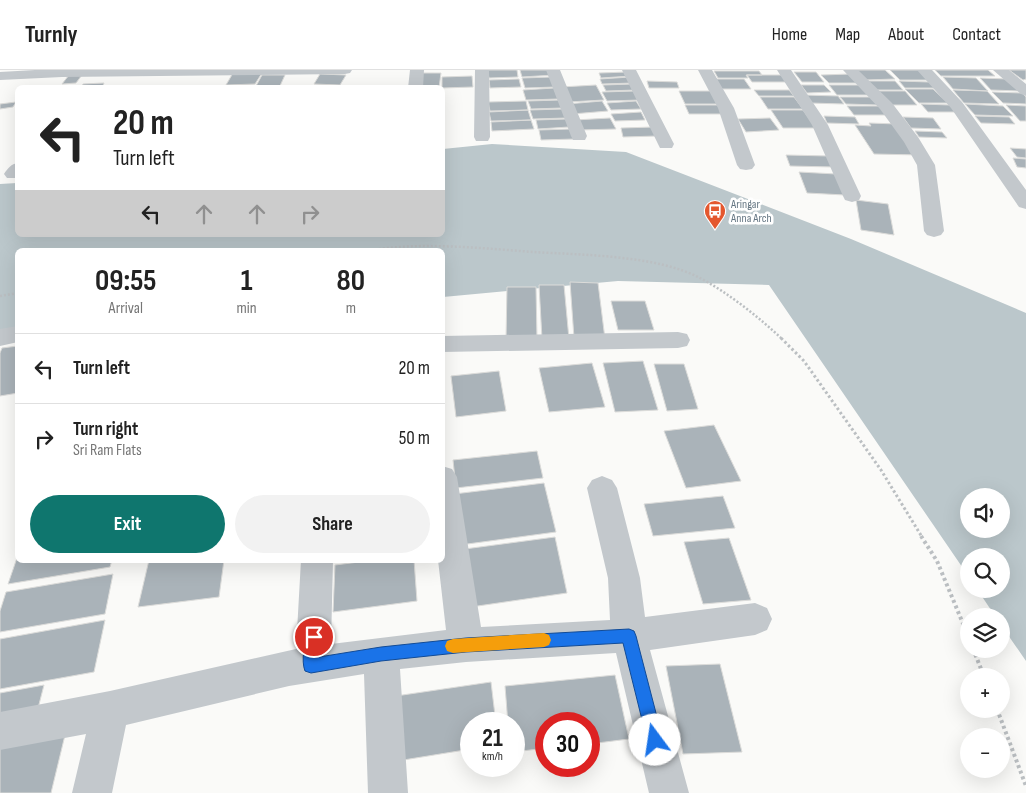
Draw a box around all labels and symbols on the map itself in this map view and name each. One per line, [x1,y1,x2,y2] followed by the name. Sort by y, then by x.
[730,197,772,226] place label: Aringar Anna Arch
[703,199,727,230] bus stop icon: Aringar Anna Arch
[293,616,335,658] pin
[535,712,600,777] speed limit sign: 30
[628,713,680,765] position arrow

